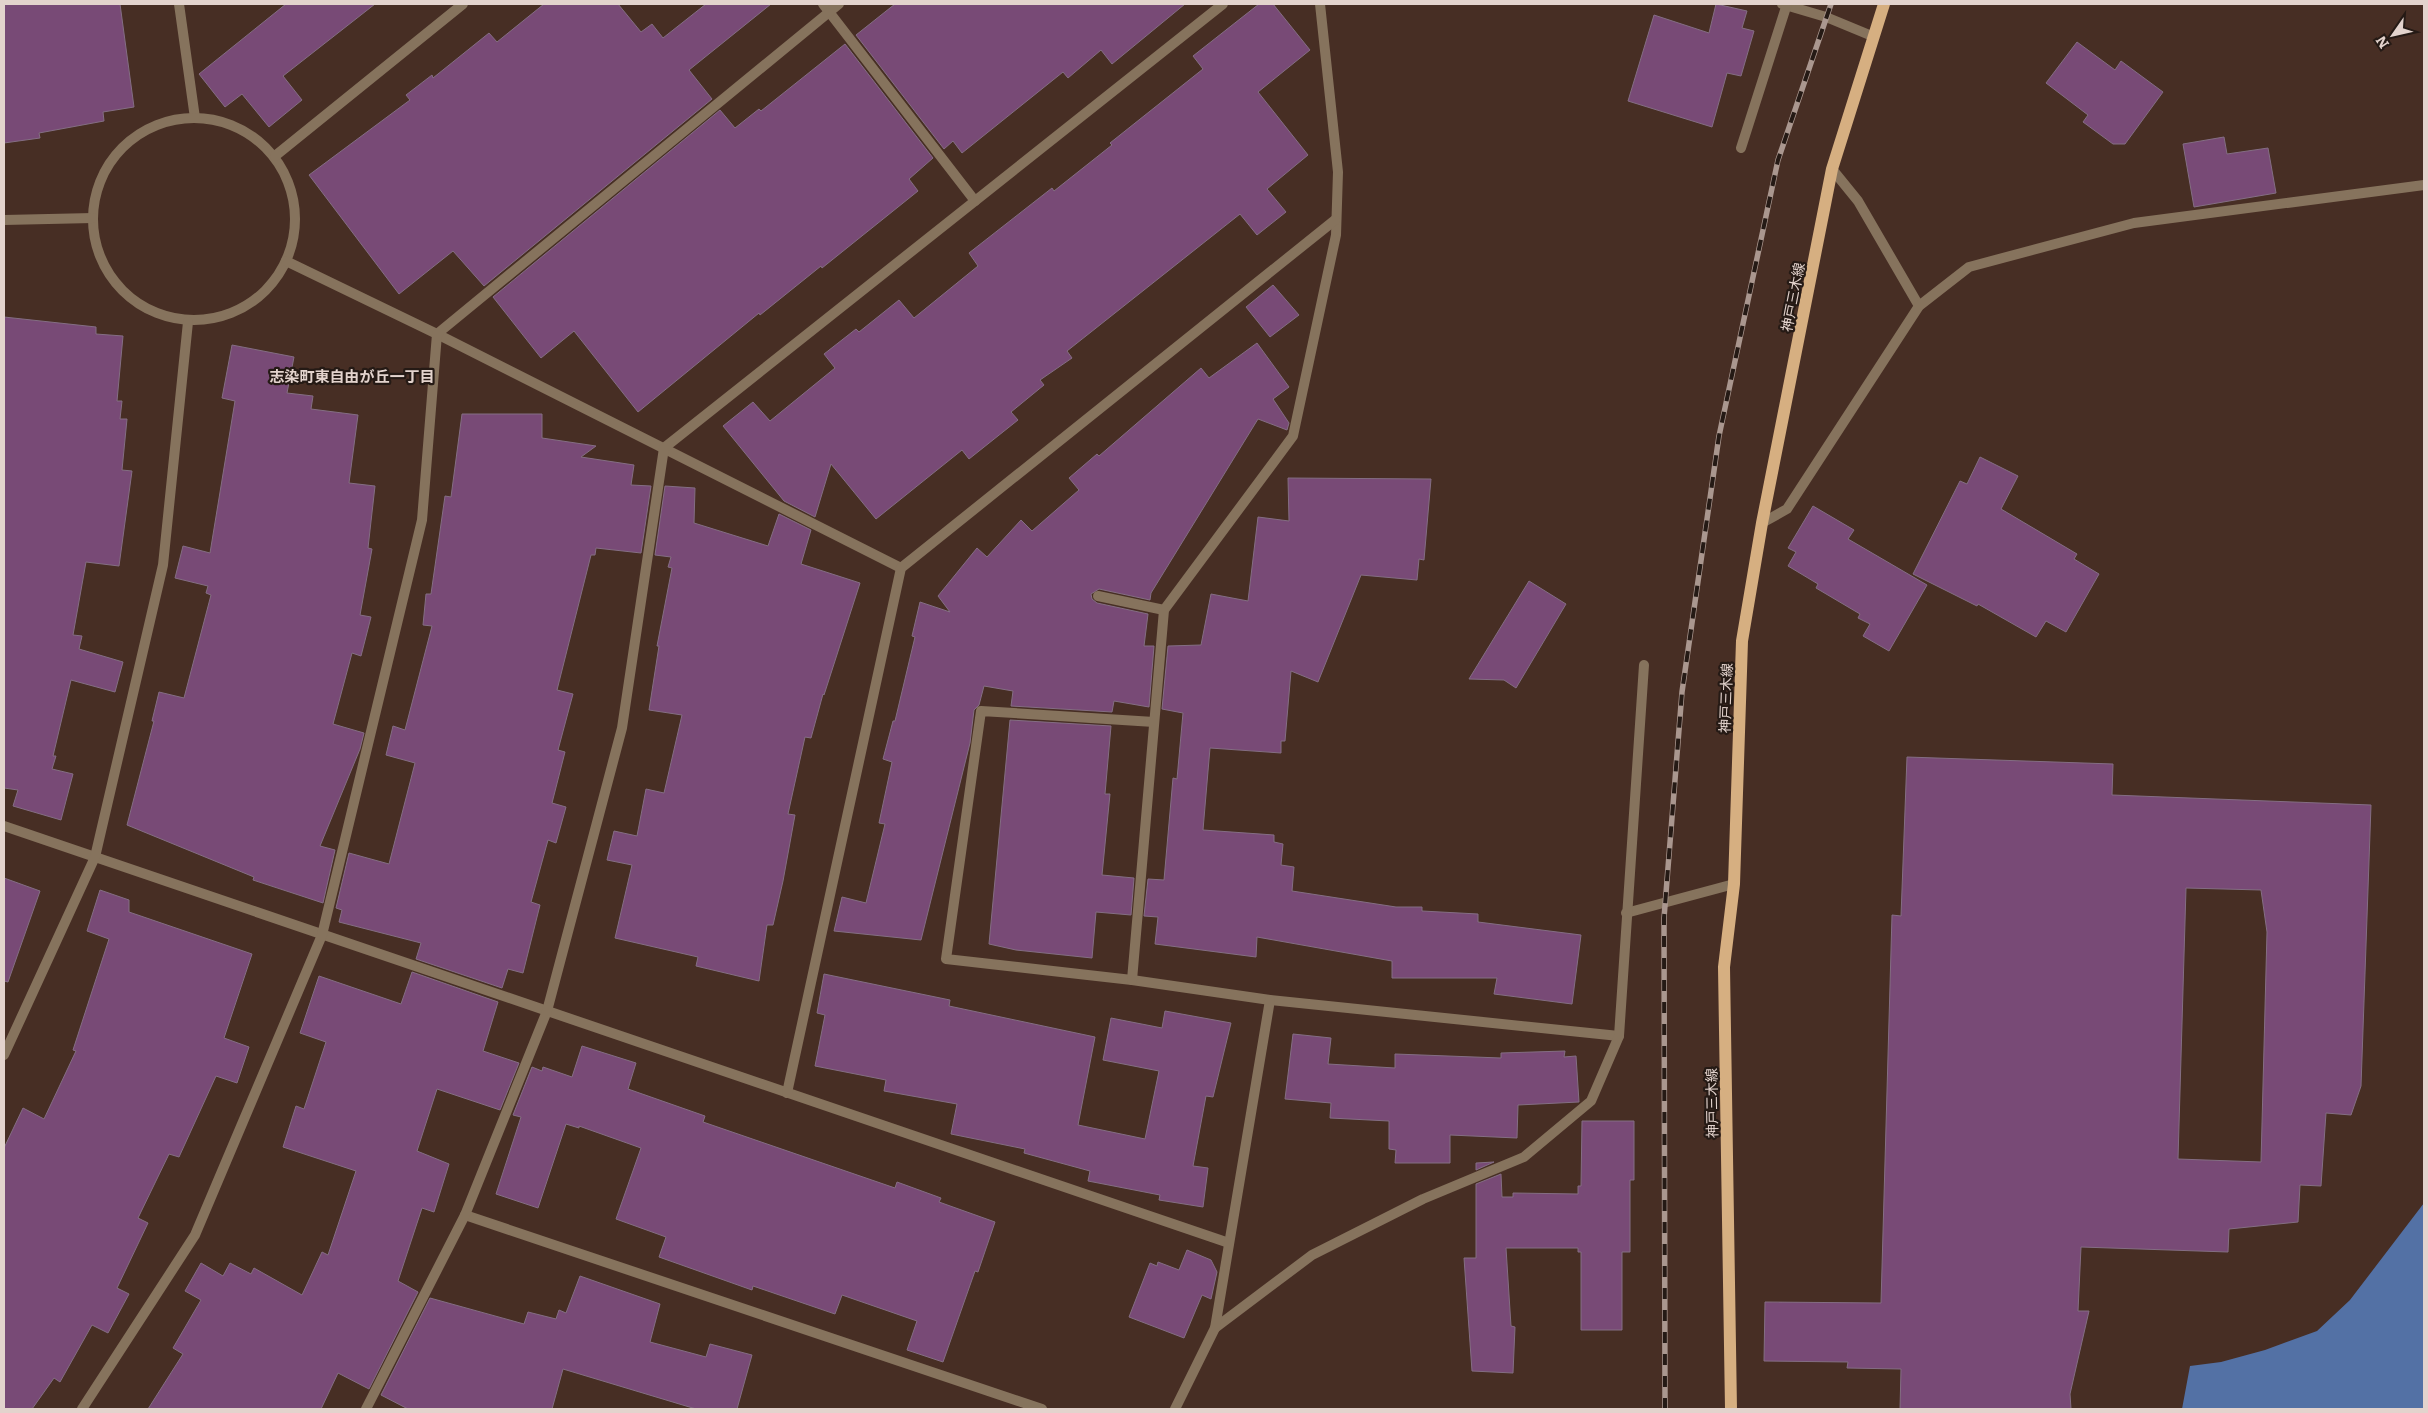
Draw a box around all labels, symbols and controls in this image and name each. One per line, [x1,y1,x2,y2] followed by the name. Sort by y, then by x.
[2368,10,2418,60] north arrow
[2370,32,2393,53] text: N
[1776,261,1808,333] street label: 神戸三木線
[269,364,435,387] district label: 志染町東自由が丘一丁目
[1714,663,1736,733] street label: 神戸三木線
[1700,1068,1722,1138] street label: 神戸三木線

